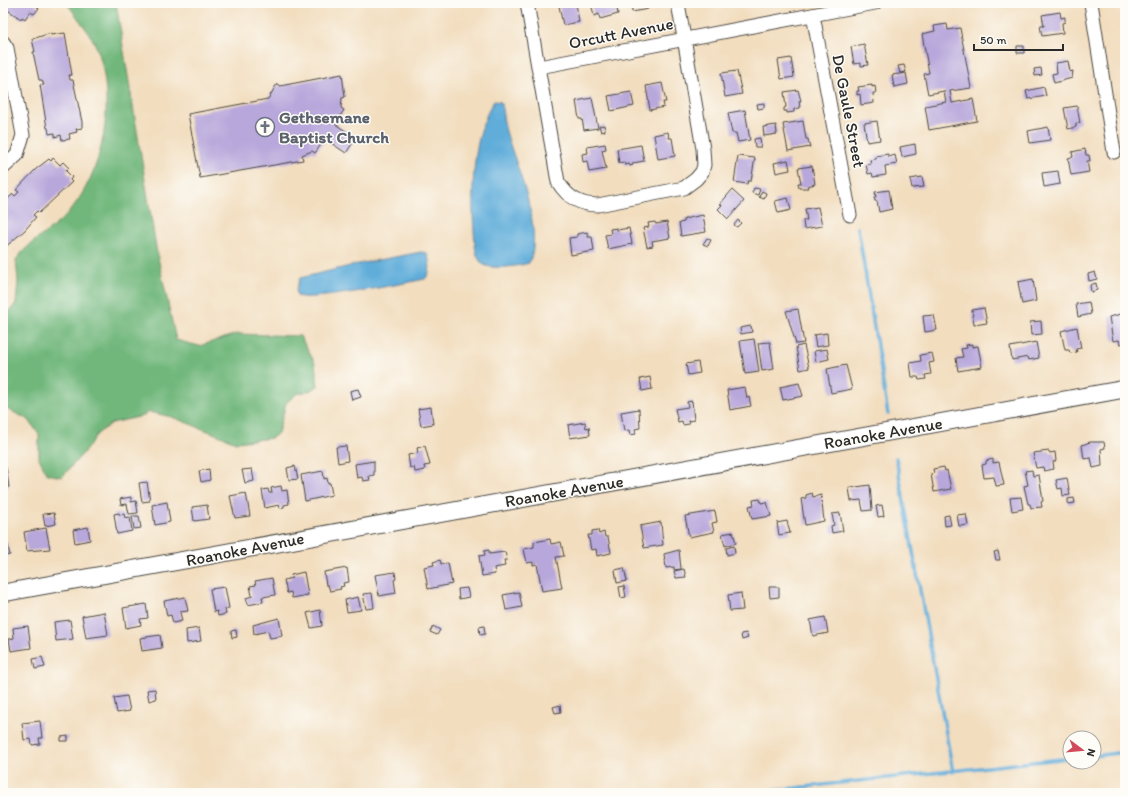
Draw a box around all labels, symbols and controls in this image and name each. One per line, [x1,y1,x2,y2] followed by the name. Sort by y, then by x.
[567,13,675,53] street label: Orcutt Avenue
[974,26,1063,52] scale bar
[980,33,1006,47] text: 50 m
[828,53,870,169] street label: De Gaule Street
[279,107,389,148] place label: Gethsemane Baptist Church
[254,116,276,138] church icon: Gethsemane Baptist Church
[822,413,944,453] street label: Roanoke Avenue
[503,471,625,511] street label: Roanoke Avenue
[184,528,306,570] street label: Roanoke Avenue
[1062,730,1102,770] north arrow
[1084,747,1098,758] text: N

